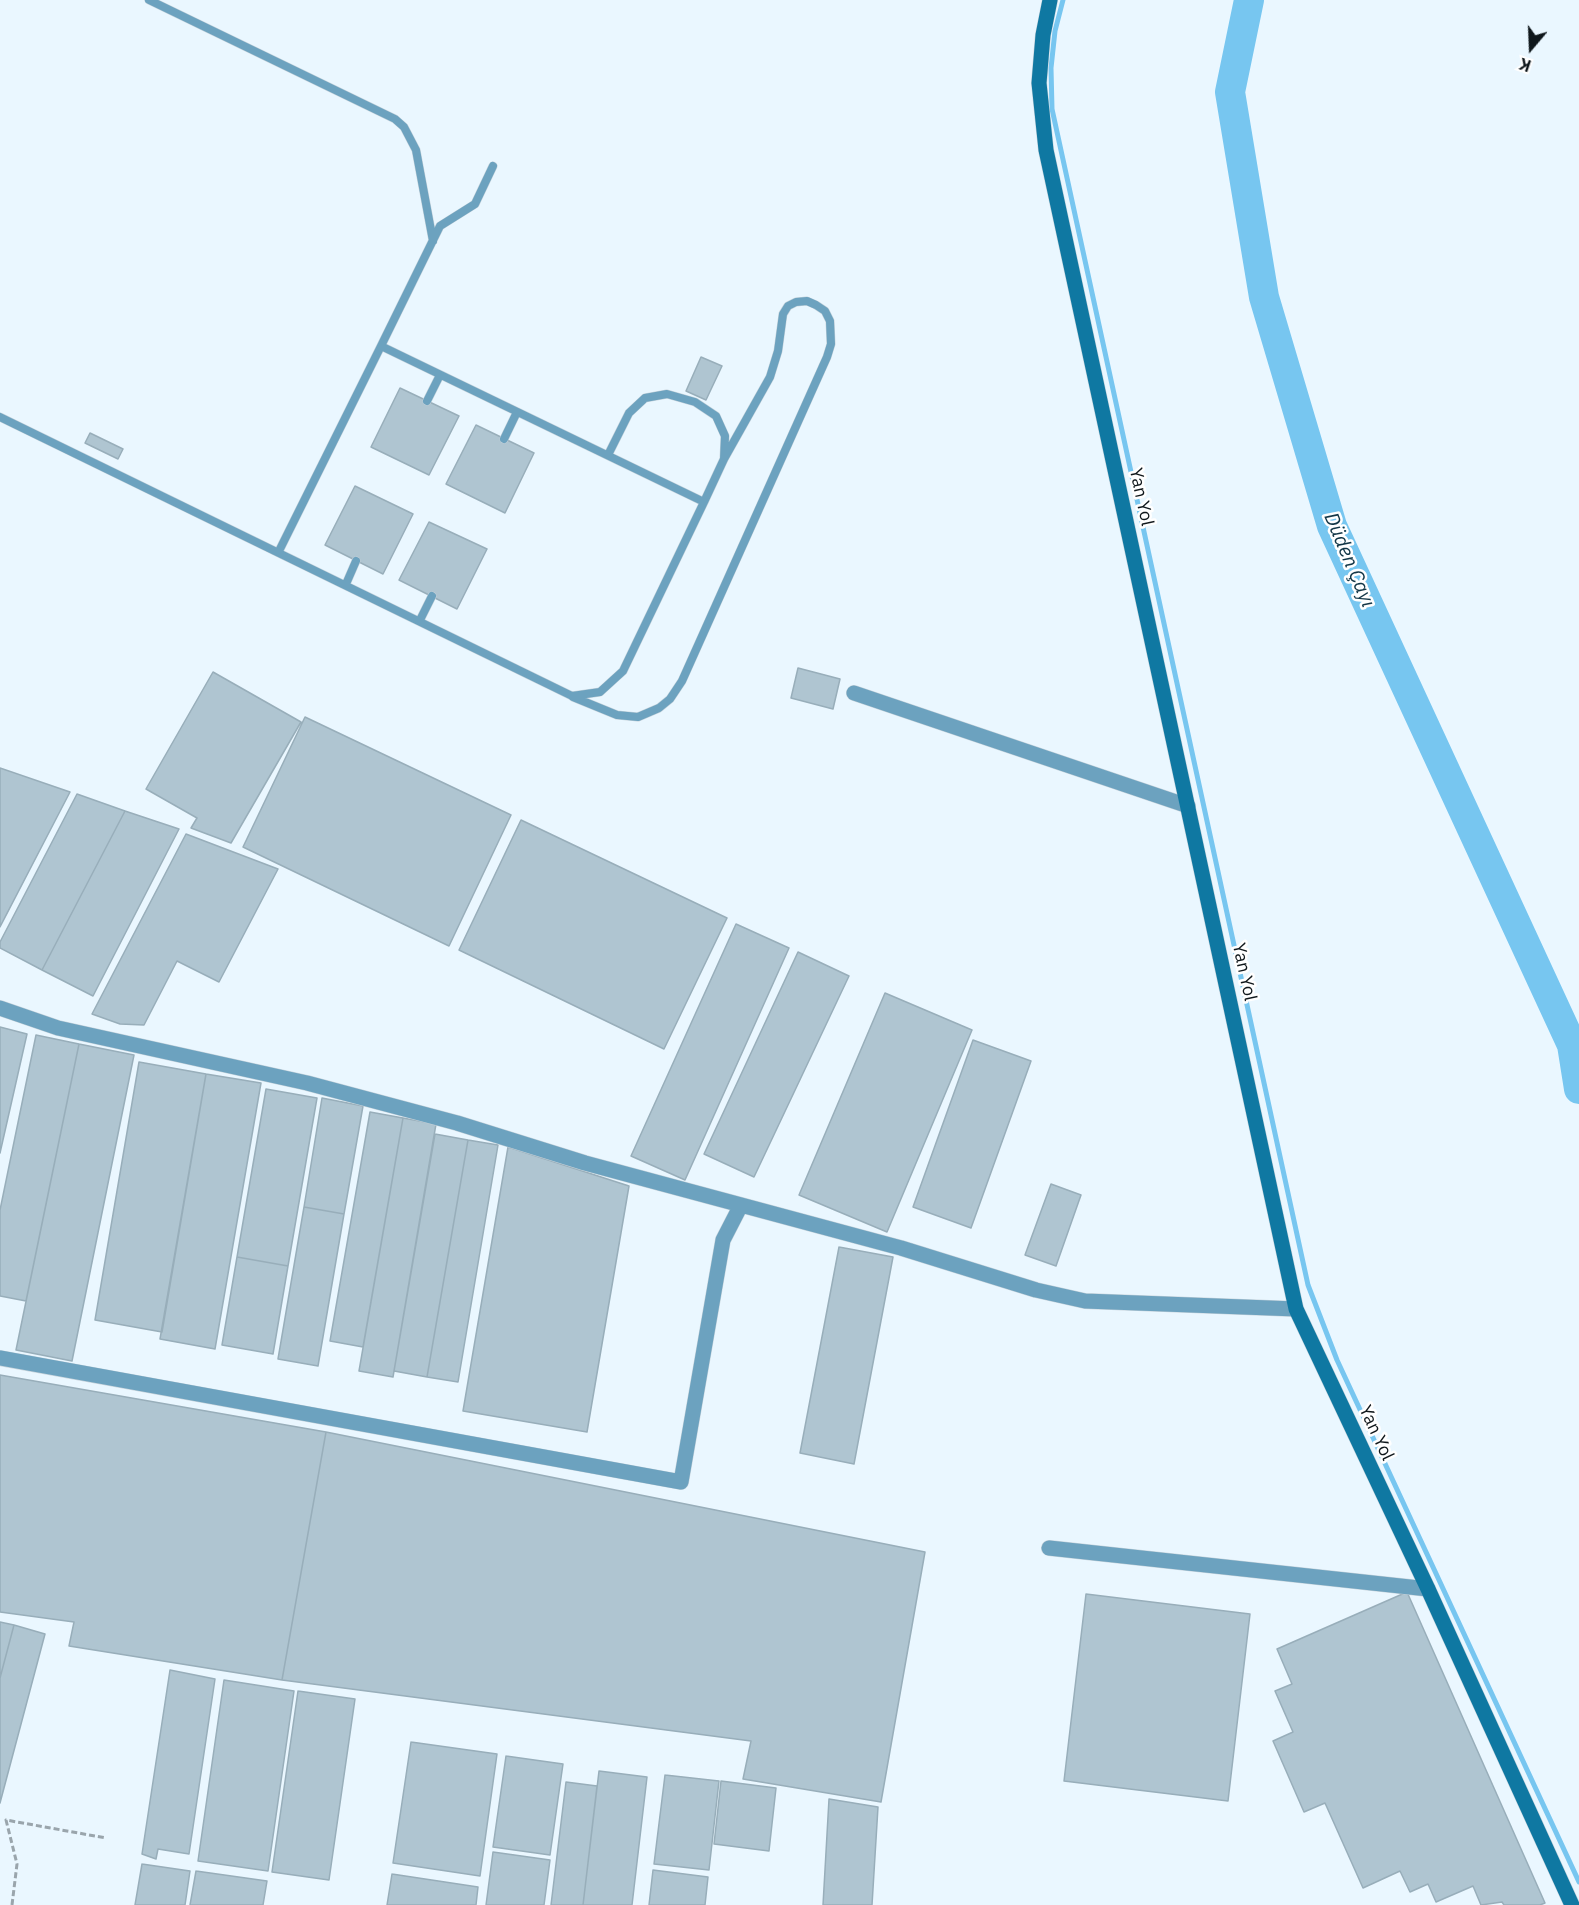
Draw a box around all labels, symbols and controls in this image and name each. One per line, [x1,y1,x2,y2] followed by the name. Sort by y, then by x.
[1501,18,1561,78] north arrow
[1517,54,1534,76] text: K
[1124,466,1158,528] street label: Yan Yol
[1318,509,1380,611] water label: Düden Çayı
[1227,941,1261,1003] street label: Yan Yol
[1354,1402,1398,1464] street label: Yan Yol

